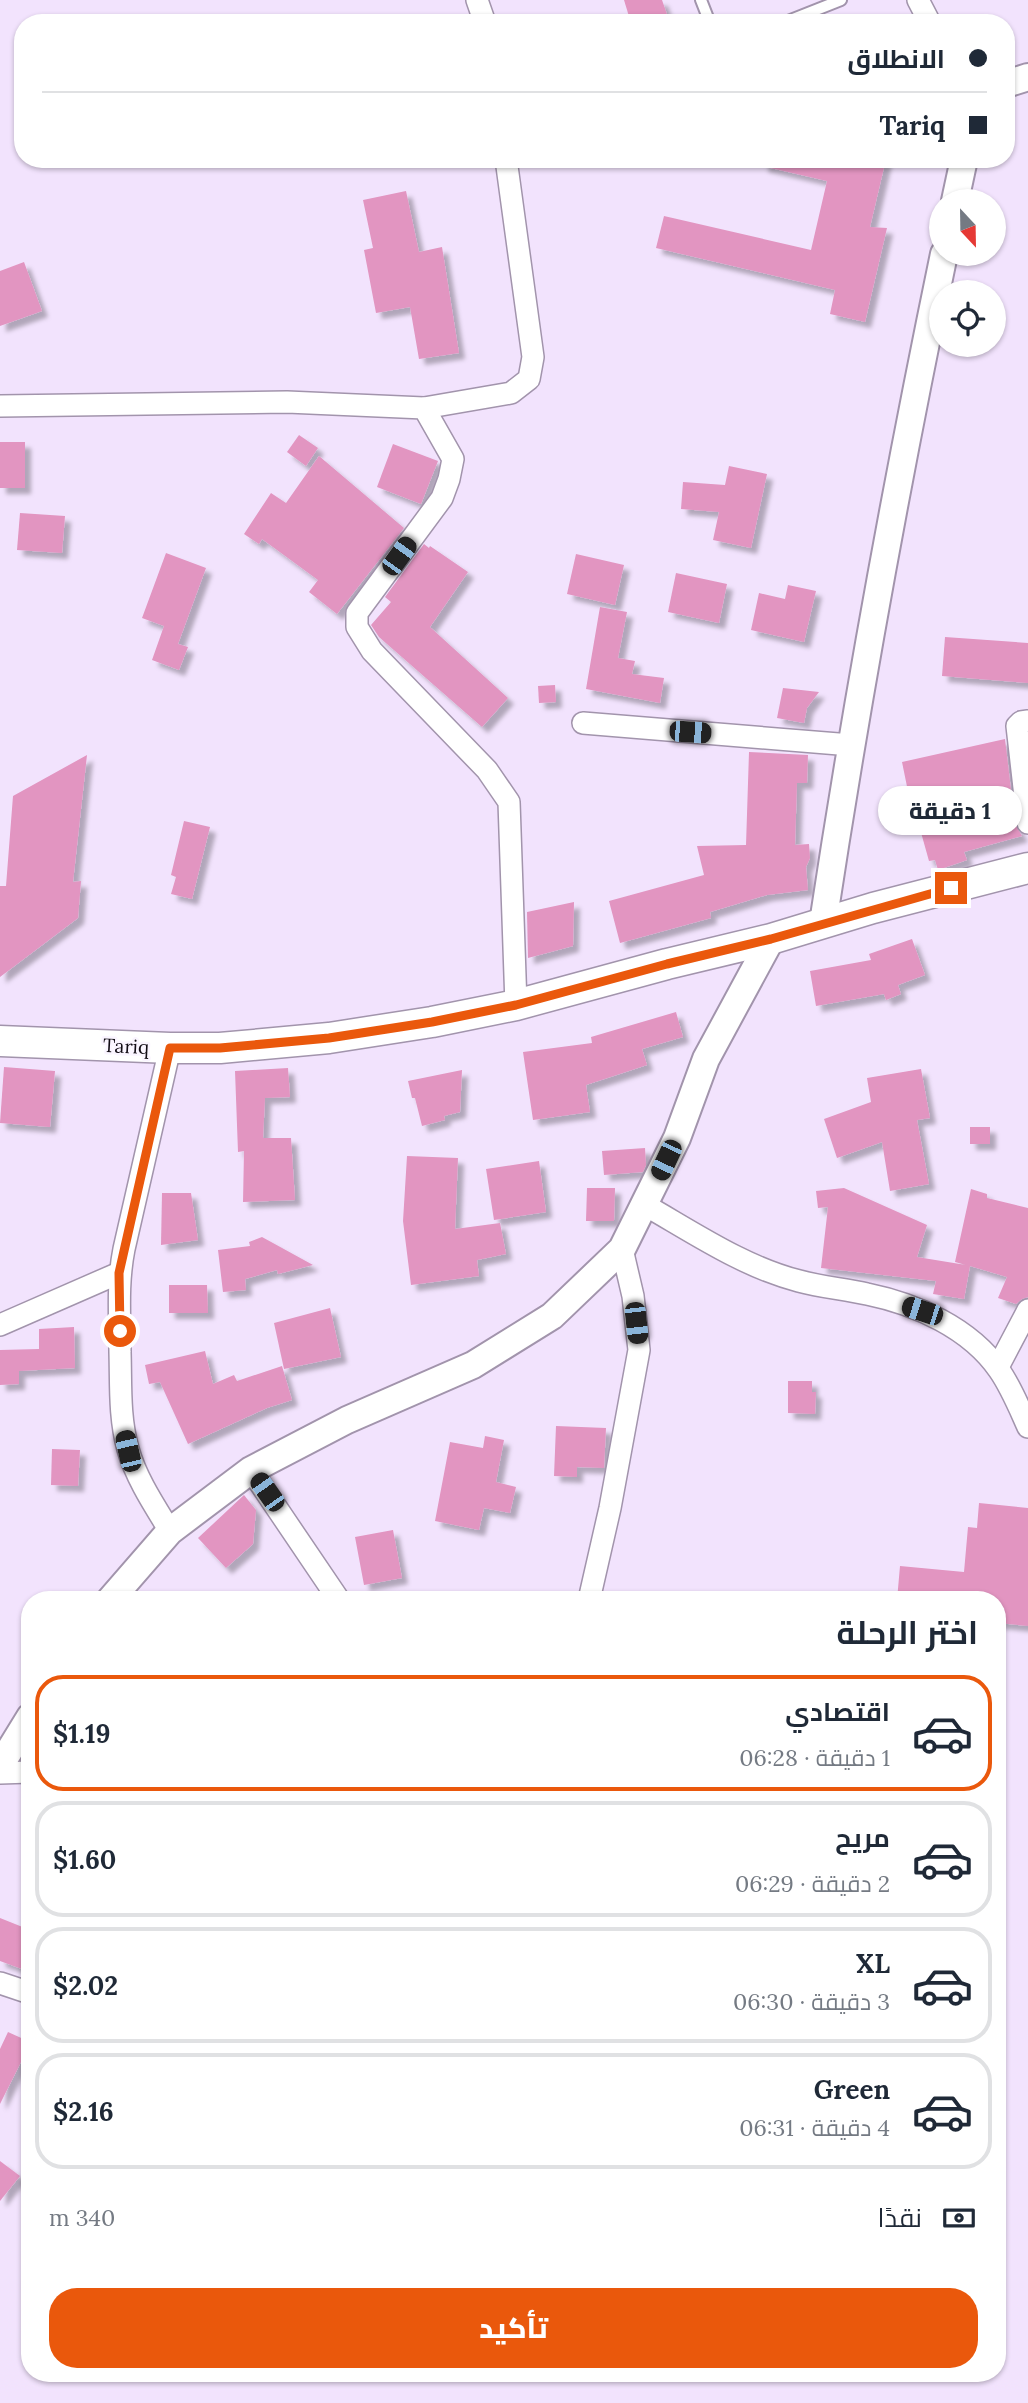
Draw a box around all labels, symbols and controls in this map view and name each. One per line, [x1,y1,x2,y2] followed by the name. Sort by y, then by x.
[847,42,945,75] text: الانطلاق
[879,109,945,142] text: Tariq
[929,189,1006,266] north arrow
[929,189,1006,357] map controls
[929,280,1006,357] button: locate
[379,533,420,579] car
[669,720,712,744] car
[879,786,1023,836] callout: 1 دقيقة
[909,796,991,825] text: 1 دقيقة
[935,872,967,904] route end
[102,1033,150,1059] street label: Tariq
[648,1137,685,1183] car
[899,1295,946,1327] car
[624,1301,649,1345] car
[104,1315,136,1347] route start
[114,1428,143,1474] car
[247,1469,288,1515] car
[837,1612,978,1653] text: اختر الرحلة
[785,1695,890,1728] text: اقتصادي
[911,1702,974,1765] icon: car
[53,1717,110,1750] text: $1.19
[739,1743,890,1772] text: 1 دقيقة · 06:28
[835,1821,890,1854] text: مريح
[911,1828,974,1891] icon: car
[53,1843,116,1876] text: $1.60
[735,1869,890,1898] text: 2 دقيقة · 06:29
[856,1947,890,1980] text: XL
[911,1954,974,2017] icon: car
[53,1969,118,2002] text: $2.02
[733,1987,890,2016] text: 3 دقيقة · 06:30
[814,2073,890,2106] text: Green
[911,2080,974,2143] icon: car
[53,2095,114,2128] text: $2.16
[739,2113,890,2142] text: 4 دقيقة · 06:31
[940,2199,978,2237] icon: cash
[878,2201,922,2234] text: نقدًا
[49,2203,115,2232] text: 340 m
[49,2288,978,2368] button: تأكيد

